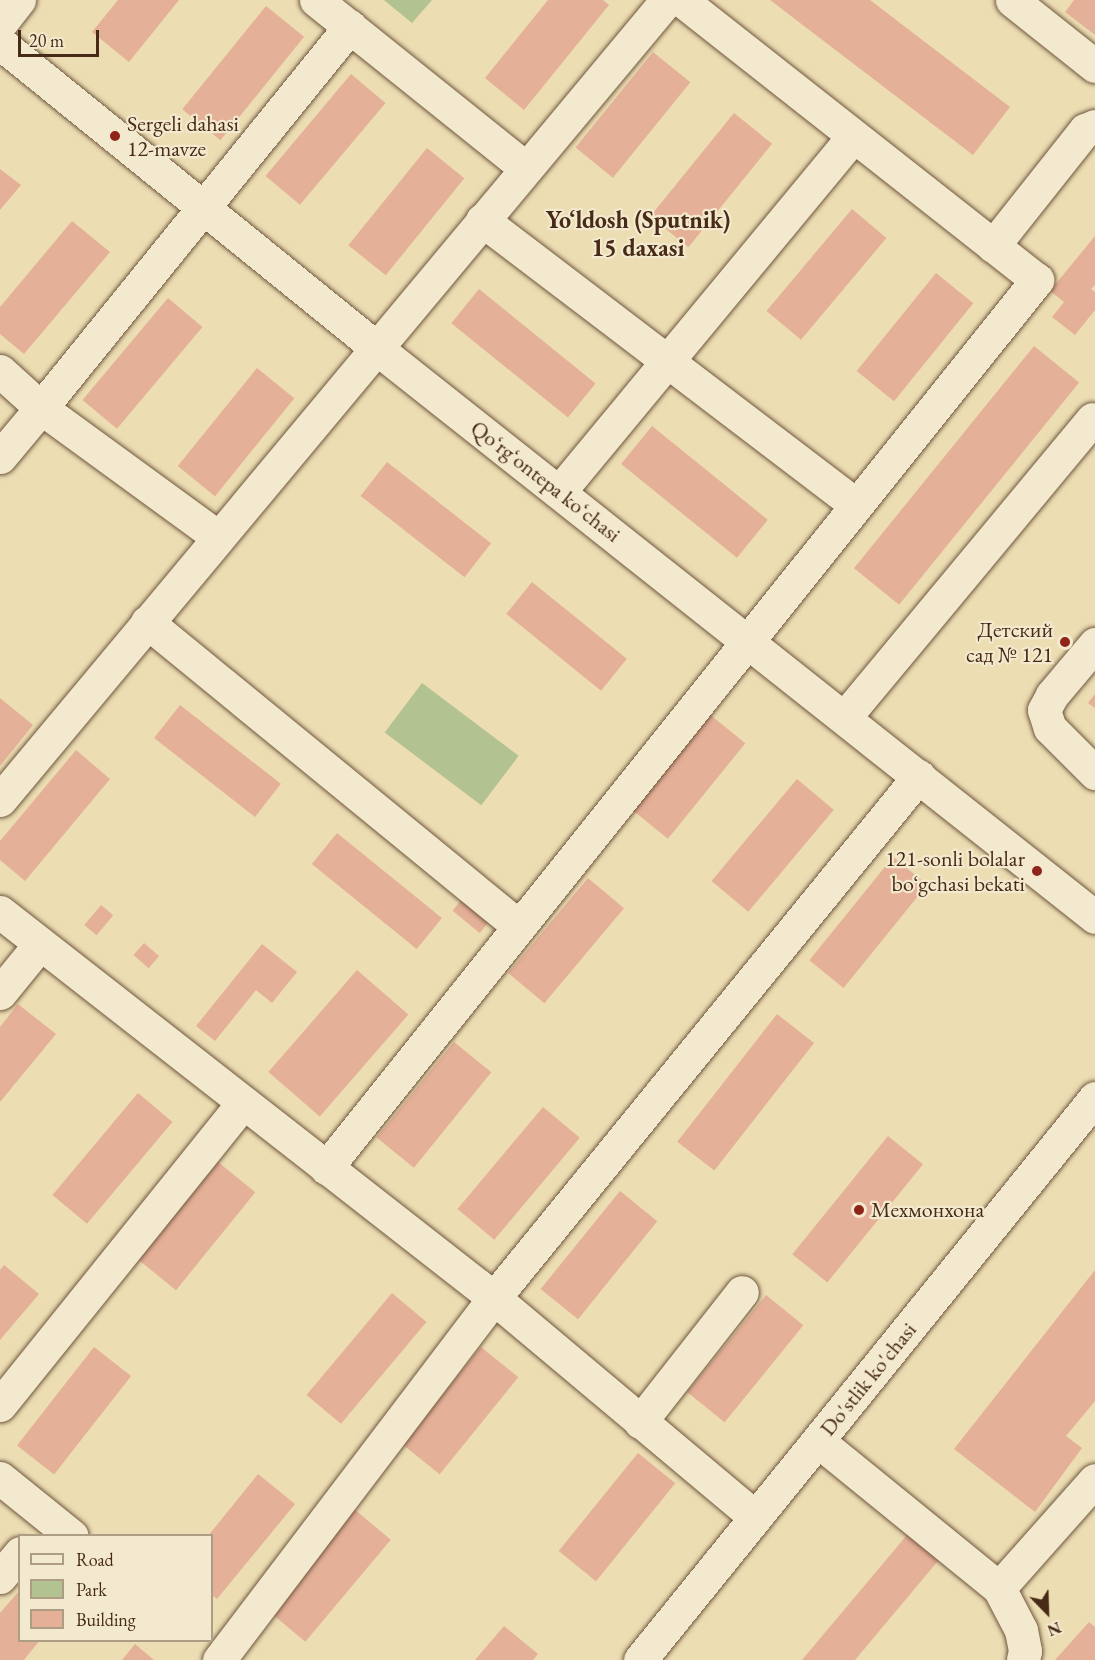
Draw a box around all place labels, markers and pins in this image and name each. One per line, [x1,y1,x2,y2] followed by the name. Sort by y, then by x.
[127,110,239,162] place label: Sergeli dahasi 12-mavze
[108,129,122,143] marker: Sergeli dahasi 12-mavze
[966,616,1053,668] place label: Детский сад № 121
[1058,635,1072,649] marker: Детский сад № 121
[885,845,1025,896] place label: 121-sonli bolalar boʻgchasi bekati
[1030,864,1044,878] marker: 121-sonli bolalar boʻgchasi bekati
[871,1197,984,1223] place label: Мехмонхона
[852,1203,866,1217] marker: Мехмонхона

